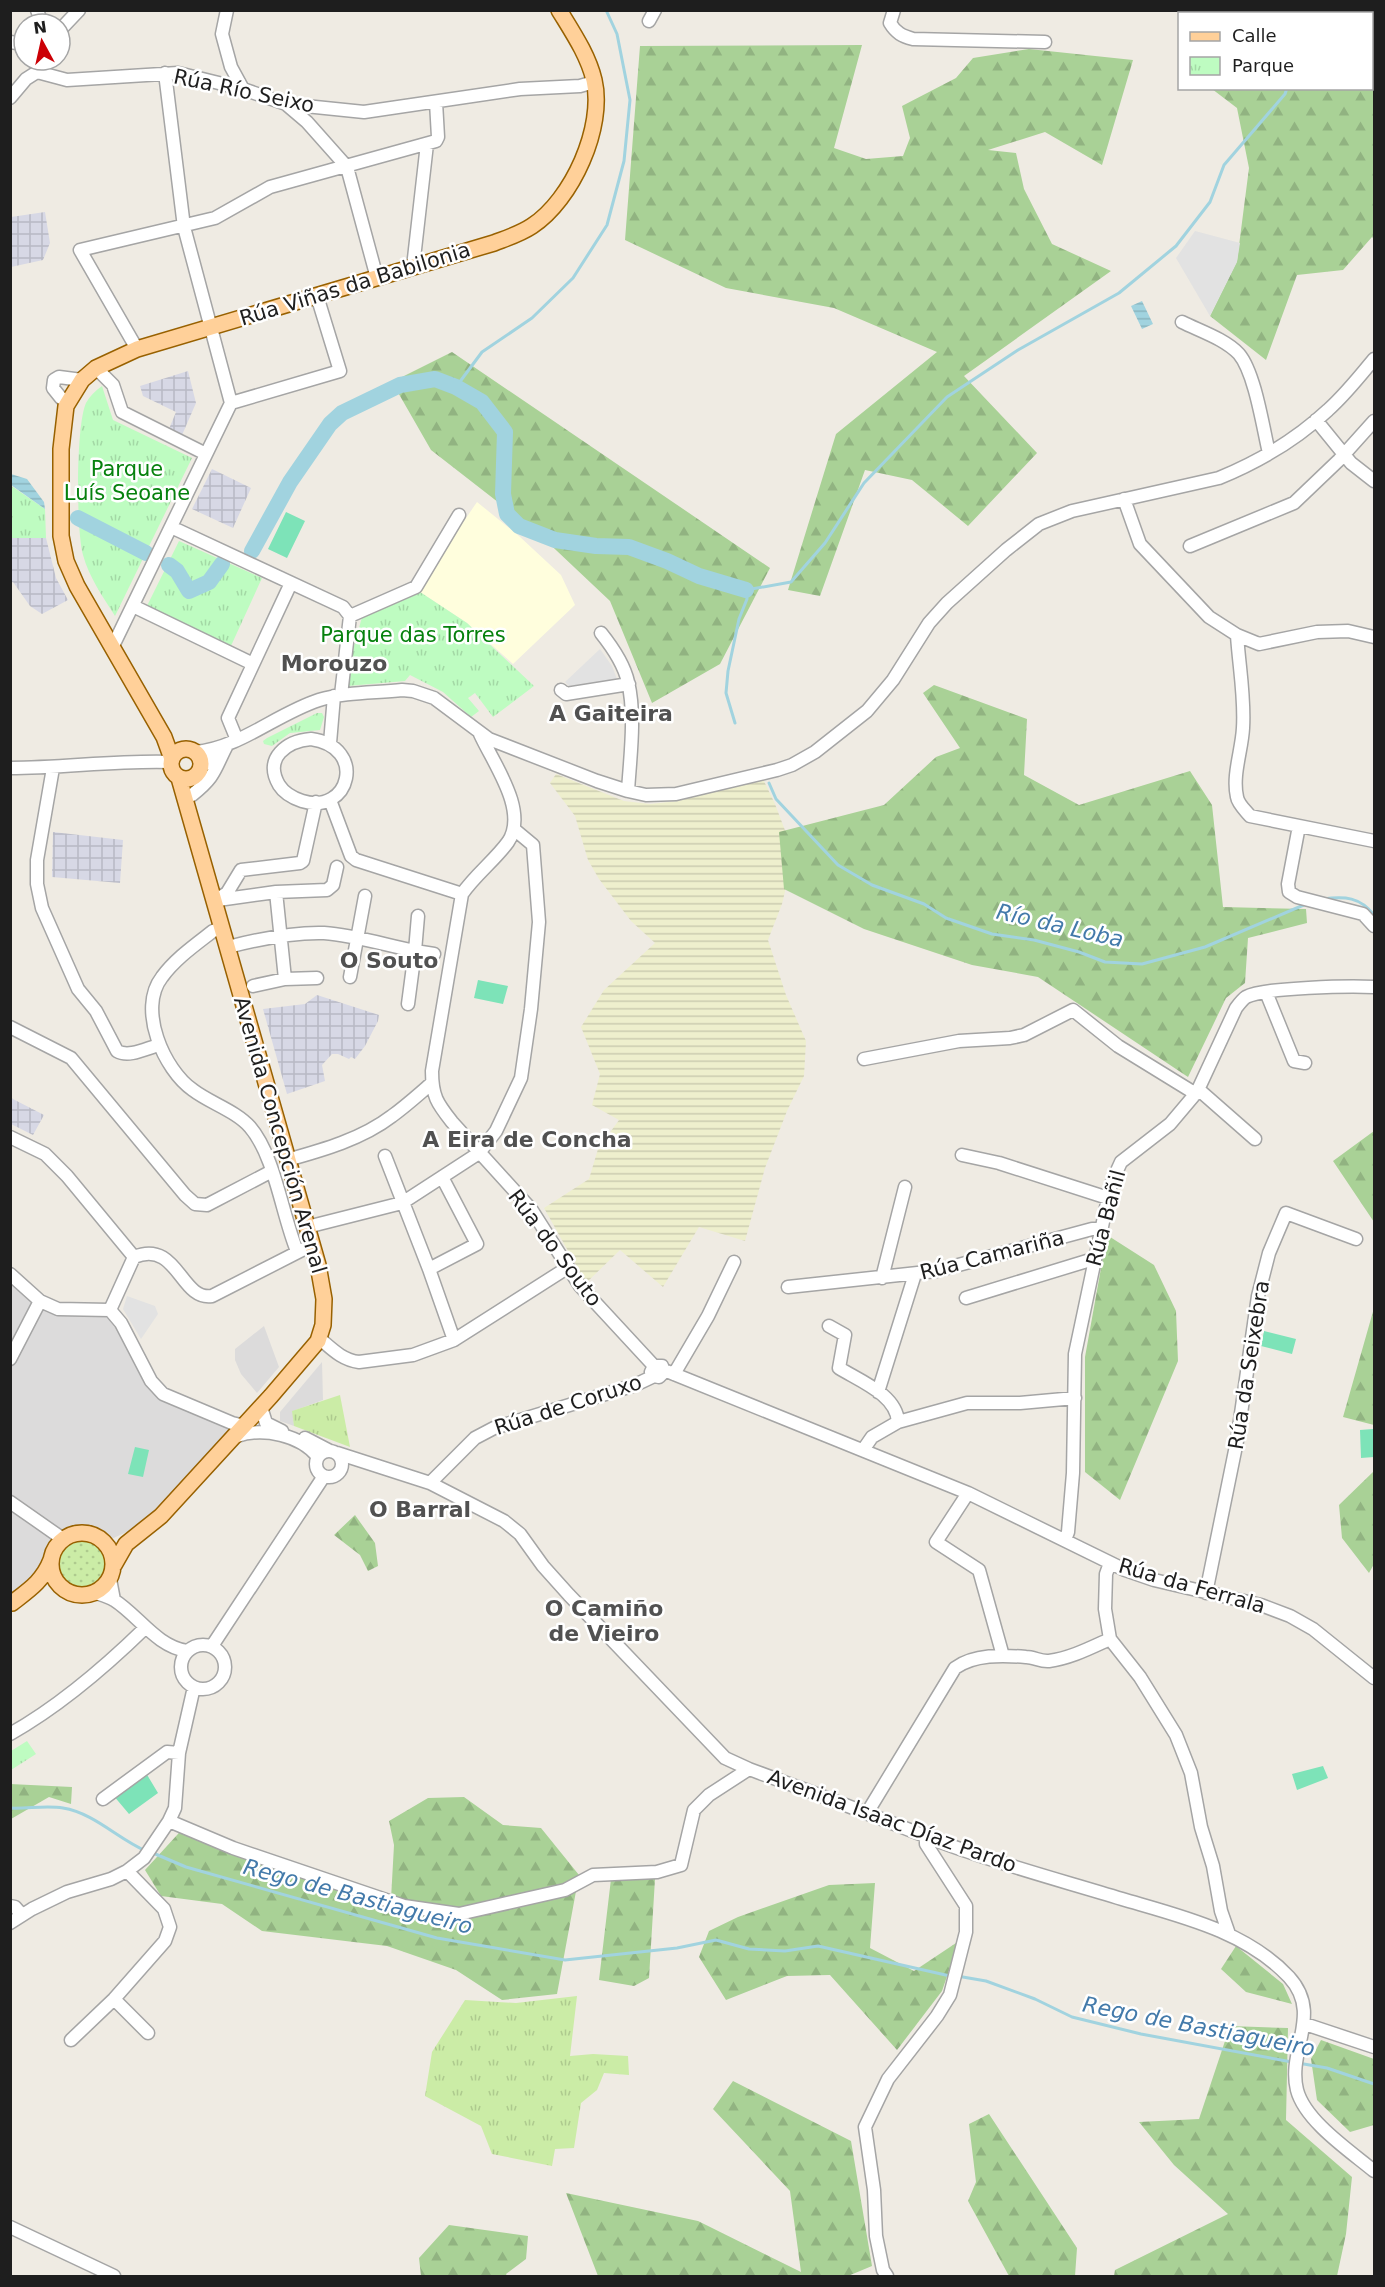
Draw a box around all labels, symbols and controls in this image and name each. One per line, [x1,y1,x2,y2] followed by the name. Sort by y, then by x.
[12,12,72,72] north arrow
[1178,12,1373,90] legend
[32,17,48,38] text: N
[1232,25,1277,46] text: Calle
[1232,55,1294,76] text: Parque
[171,64,317,118] street label: Rúa Río Seixo
[237,237,473,331] street label: Rúa Viñas da Babilonia
[64,457,190,505] park label: Parque Luís Seoane
[320,623,506,647] park label: Parque das Torres
[281,651,387,676] district label: Morouzo
[549,701,673,726] district label: A Gaiteira
[994,899,1126,952] water label: Río da Loba
[340,948,438,973] district label: O Souto
[229,994,331,1276] street label: Avenida Concepción Arenal
[422,1127,632,1152] district label: A Eira de Concha
[1082,1167,1130,1269] street label: Rúa Bañil
[503,1185,607,1311] street label: Rúa do Souto
[917,1225,1067,1285] street label: Rúa Camariña
[1224,1279,1274,1451] street label: Rúa da Seixebra
[491,1370,645,1440] street label: Rúa de Coruxo
[369,1497,471,1522] district label: O Barral
[1116,1554,1268,1618] street label: Rúa da Ferrala
[545,1596,663,1646] district label: O Camiño de Vieiro
[764,1765,1020,1877] street label: Avenida Isaac Díaz Pardo
[241,1854,475,1939] water label: Rego de Bastiagueiro
[1081,1992,1317,2061] water label: Rego de Bastiagueiro

